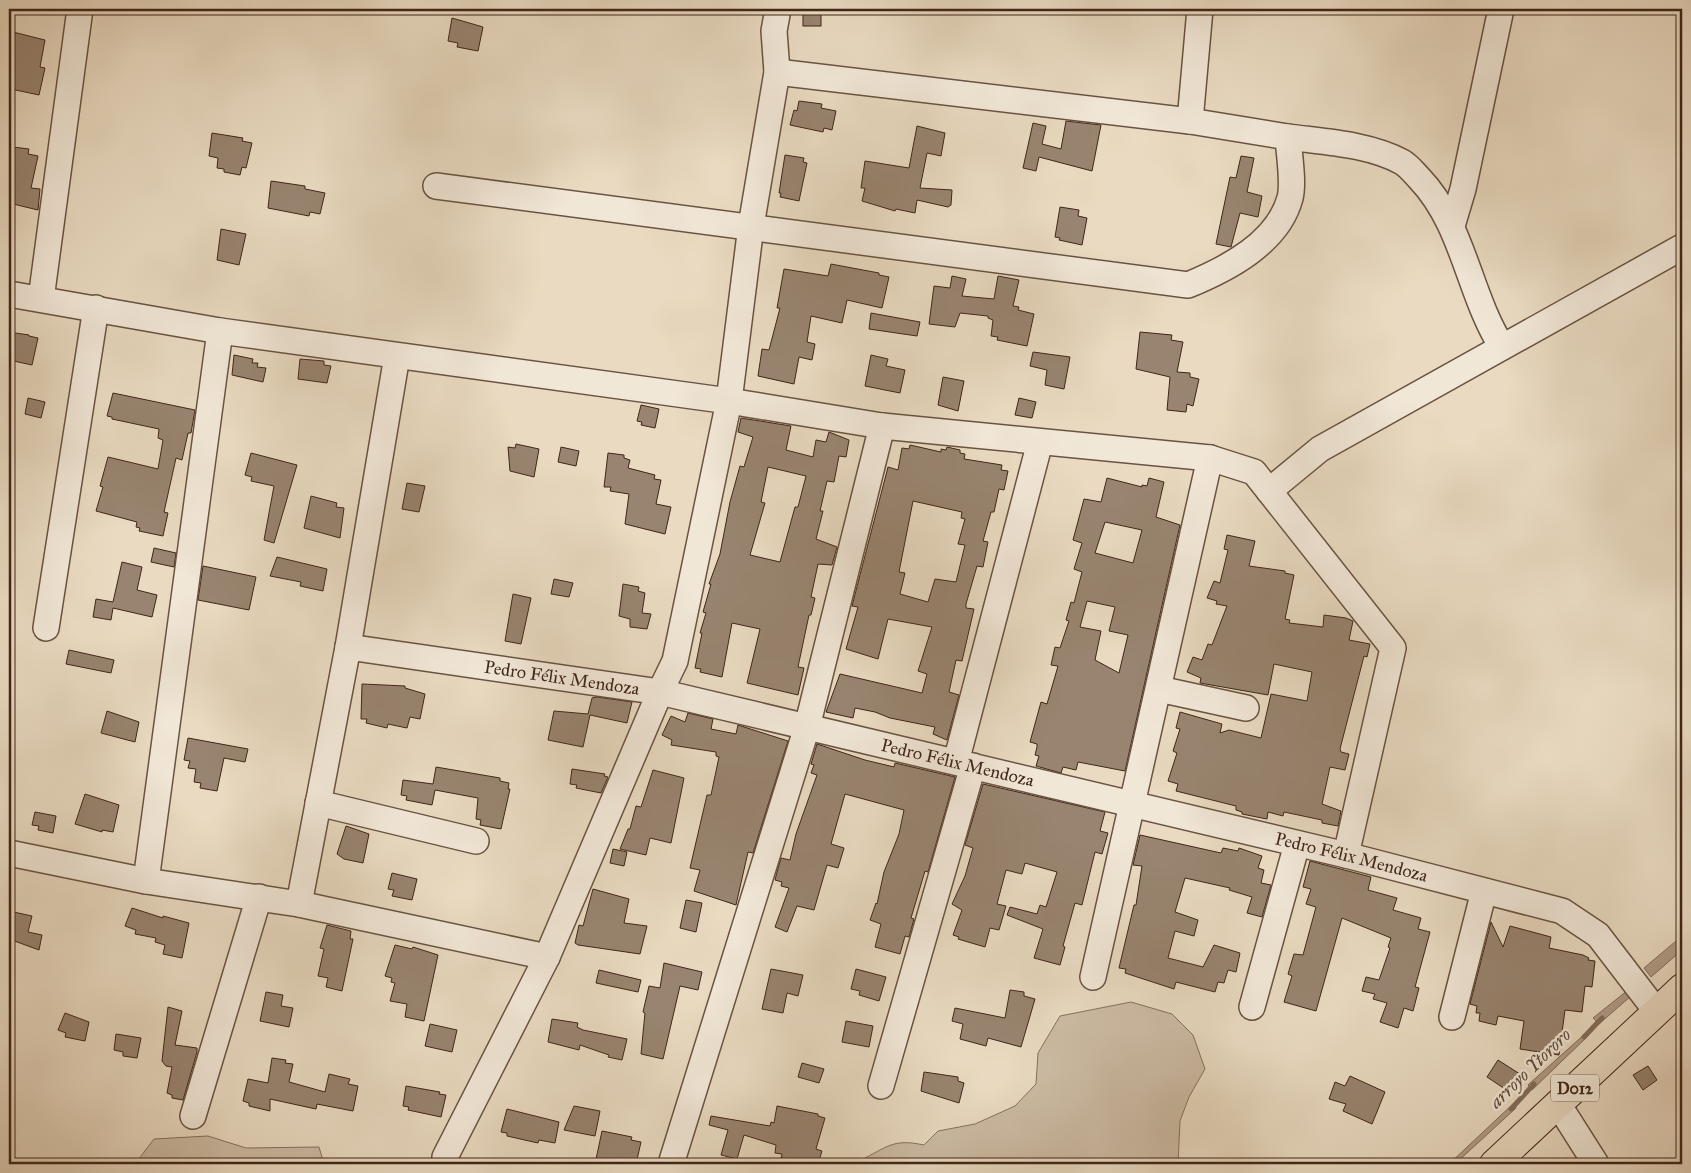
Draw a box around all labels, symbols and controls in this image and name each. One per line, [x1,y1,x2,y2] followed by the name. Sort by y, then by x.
[483,656,641,700] street label: Pedro Félix Mendoza
[879,734,1037,792] street label: Pedro Félix Mendoza
[1273,828,1430,887] street label: Pedro Félix Mendoza
[1484,1023,1576,1113] water label: arroyo Ytororo
[1551,1074,1599,1102] road number: D012

